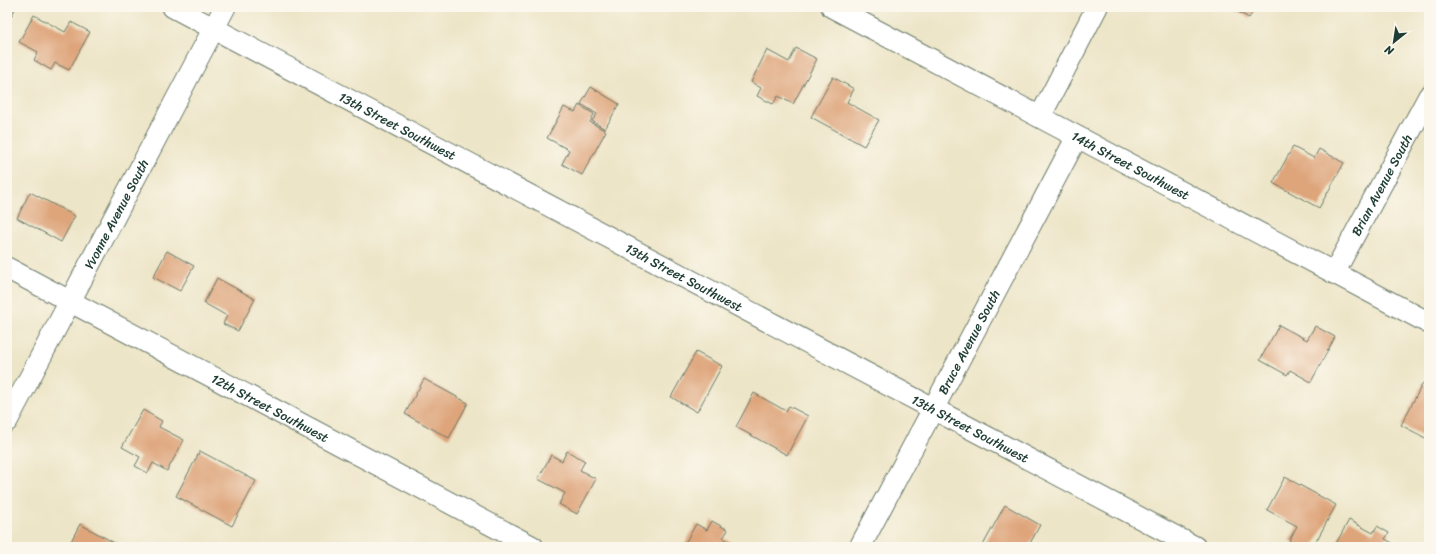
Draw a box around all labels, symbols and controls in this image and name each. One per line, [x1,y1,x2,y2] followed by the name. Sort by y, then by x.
[1374,22,1414,62] north arrow
[1381,40,1398,61] text: N
[334,86,461,167] street label: 13th Street Southwest
[1067,125,1194,207] street label: 14th Street Southwest
[1345,130,1419,240] street label: Brian Avenue South
[78,155,155,273] street label: Yvonne Avenue South
[621,237,747,318] street label: 13th Street Southwest
[932,285,1006,399] street label: Bruce Avenue South
[207,367,333,449] street label: 12th Street Southwest
[907,388,1033,470] street label: 13th Street Southwest

